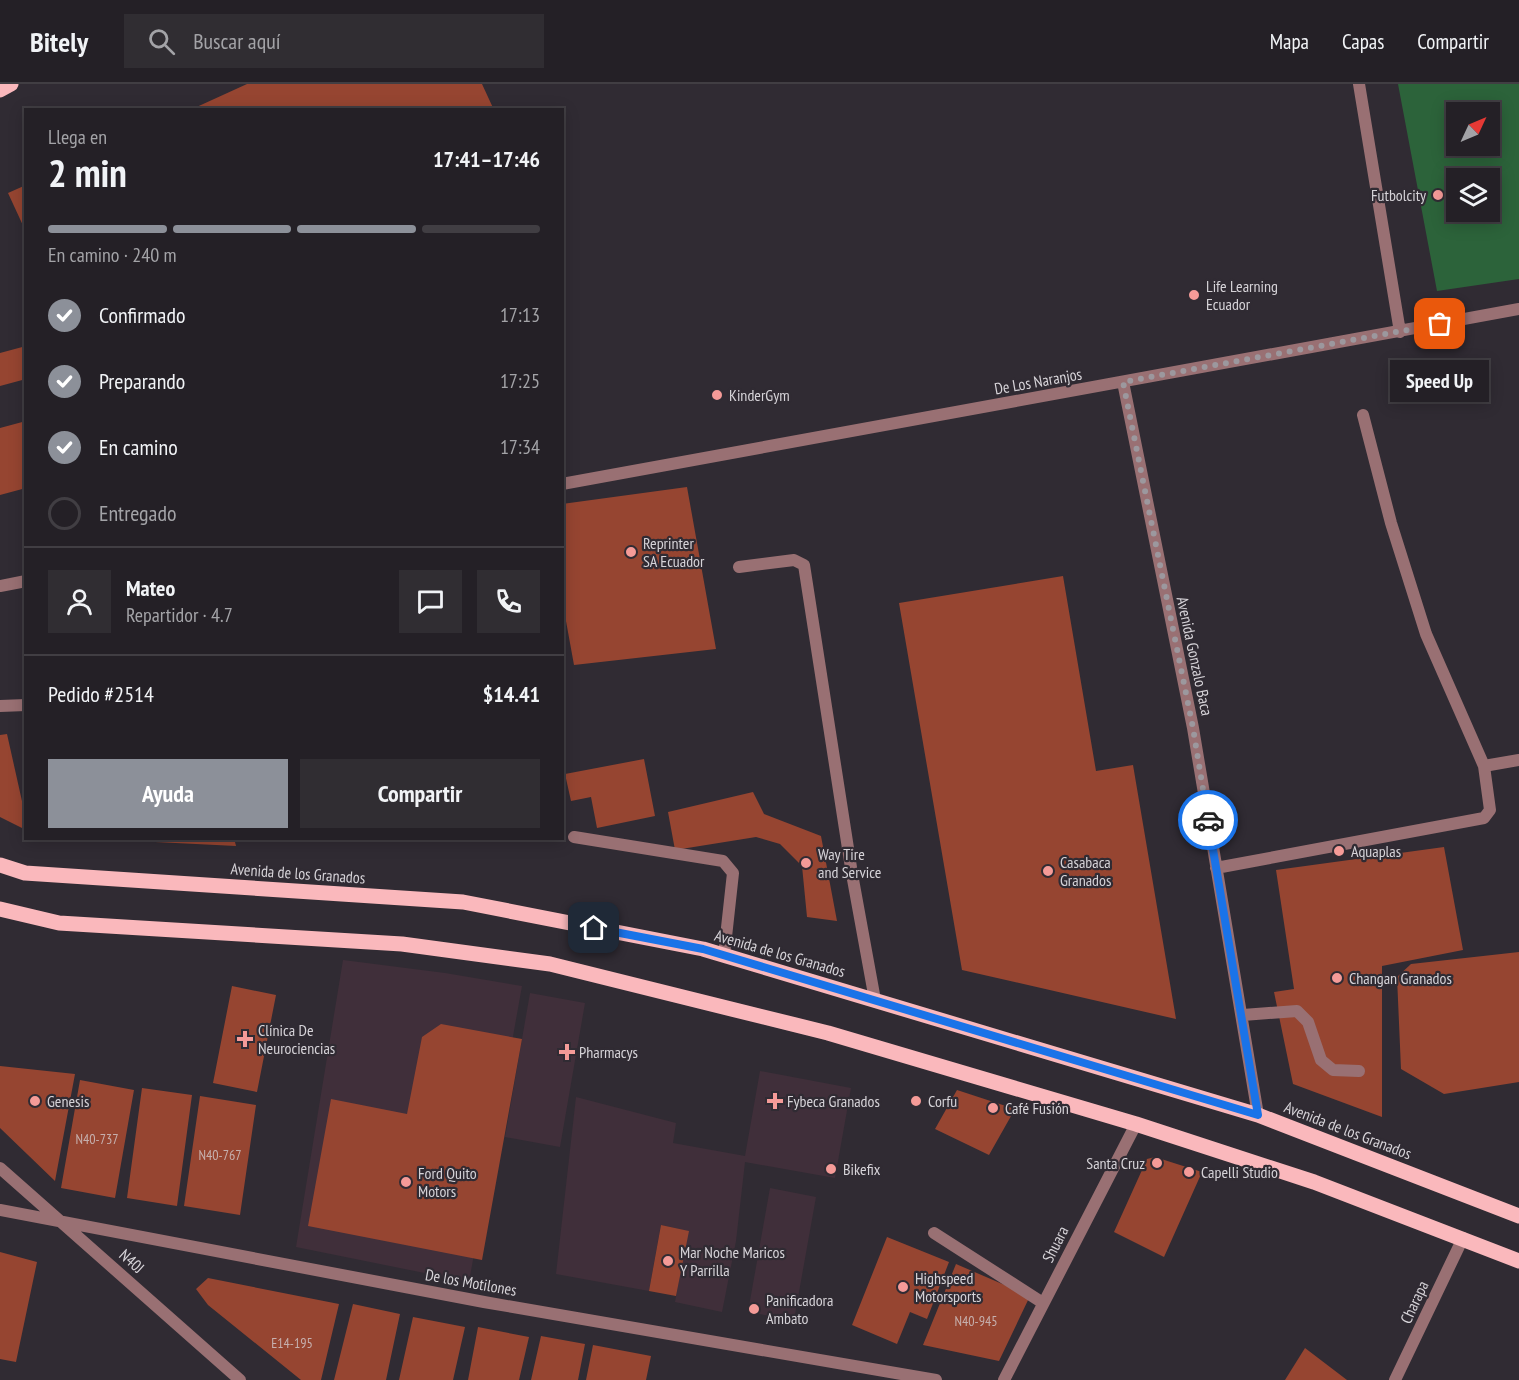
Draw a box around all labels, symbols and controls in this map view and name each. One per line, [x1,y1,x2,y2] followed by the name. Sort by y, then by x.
[124,14,544,68] search box
[30,23,88,60] text: Bitely
[145,25,178,58] icon: search
[193,27,280,55] text: Buscar aquí
[1270,28,1309,55] text: Mapa
[1342,28,1384,55] text: Capas
[1417,28,1489,55] text: Compartir
[1446,102,1500,156] north arrow
[1446,102,1500,222] map controls
[48,124,107,150] text: Llega en
[433,145,540,173] text: 17:41–17:46
[48,147,127,198] text: 2 min
[1446,168,1500,222] button: layers
[1371,185,1426,205] place label: Futbolcity
[1431,188,1445,202] marker: Futbolcity
[48,242,177,268] text: En camino · 240 m
[1206,276,1278,314] place label: Life Learning Ecuador
[1187,288,1201,302] marker: Life Learning Ecuador
[1414,298,1465,349] pin
[48,299,81,332] icon: check
[99,301,185,329] text: Confirmado
[500,302,540,328] text: 17:13
[1423,307,1456,340] icon: bag
[1390,360,1490,402] callout: Speed Up
[993,363,1083,399] street label: De Los Naranjos
[48,365,81,398] icon: check
[99,367,185,395] text: Preparando
[500,368,540,394] text: 17:25
[1406,368,1473,394] text: Speed Up
[729,385,790,405] place label: KinderGym
[710,388,724,402] marker: KinderGym
[48,431,81,464] icon: check
[99,433,178,461] text: En camino
[500,434,540,460] text: 17:34
[99,499,176,527] text: Entregado
[643,533,705,571] place label: Reprinter SA Ecuador
[624,545,638,559] marker: Reprinter SA Ecuador
[48,570,111,633] button: person
[399,570,462,633] button: chat
[477,570,540,633] button: phone
[126,574,175,602] text: Mateo
[1173,595,1217,717] street label: Avenida Gonzalo Baca
[126,602,233,628] text: Repartidor · 4.7
[48,680,154,708] text: Pedido #2514
[483,680,540,708] text: $14.41
[48,759,288,828] button: Ayuda
[300,759,540,828] button: Compartir
[1178,790,1238,850] courier
[1192,804,1225,837] icon: car
[1351,841,1401,861] place label: Aquaplas
[818,844,881,882] place label: Way Tire and Service
[1332,844,1346,858] marker: Aquaplas
[1060,852,1111,890] place label: Casabaca Granados
[799,856,813,870] marker: Way Tire and Service
[230,858,366,888] street label: Avenida de los Granados
[1041,864,1055,878] marker: Casabaca Granados
[568,902,619,953] pin
[577,911,610,944] icon: home
[712,925,848,981] street label: Avenida de los Granados
[1349,968,1452,988] place label: Changan Granados
[1330,971,1344,985] marker: Changan Granados
[258,1020,335,1058] place label: Clínica De Neurociencias
[236,1030,254,1048] marker: Clínica De Neurociencias
[579,1042,638,1062] place label: Pharmacys
[560,1045,574,1059] marker: Pharmacys
[47,1091,89,1111] place label: Genesis
[787,1091,880,1111] place label: Fybeca Granados
[928,1091,957,1111] place label: Corfu
[28,1094,42,1108] marker: Genesis
[768,1094,782,1108] marker: Fybeca Granados
[909,1094,923,1108] marker: Corfu
[1281,1097,1415,1163] street label: Avenida de los Granados
[1005,1098,1069,1118] place label: Café Fusión
[986,1101,1000,1115] marker: Café Fusión
[75,1130,119,1148] house number: N40-737
[198,1146,242,1164] house number: N40-767
[1086,1153,1145,1173] place label: Santa Cruz
[1150,1156,1164,1170] marker: Santa Cruz
[843,1159,881,1179] place label: Bikefix
[824,1162,838,1176] marker: Bikefix
[1201,1162,1278,1182] place label: Capelli Studio
[418,1163,477,1201] place label: Ford Quito Motors
[1182,1165,1196,1179] marker: Capelli Studio
[399,1175,413,1189] marker: Ford Quito Motors
[1037,1223,1073,1265] street label: Shuara
[680,1242,785,1280] place label: Mar Noche Maricos Y Parrilla
[115,1245,149,1277] street label: N40J
[661,1254,675,1268] marker: Mar Noche Maricos Y Parrilla
[424,1264,518,1300] street label: De los Motilones
[915,1268,982,1306] place label: Highspeed Motorsports
[1395,1277,1433,1327] street label: Charapa
[896,1280,910,1294] marker: Highspeed Motorsports
[766,1290,833,1328] place label: Panificadora Ambato
[747,1302,761,1316] marker: Panificadora Ambato
[954,1312,998,1330] house number: N40-945
[271,1334,313,1352] house number: E14-195

